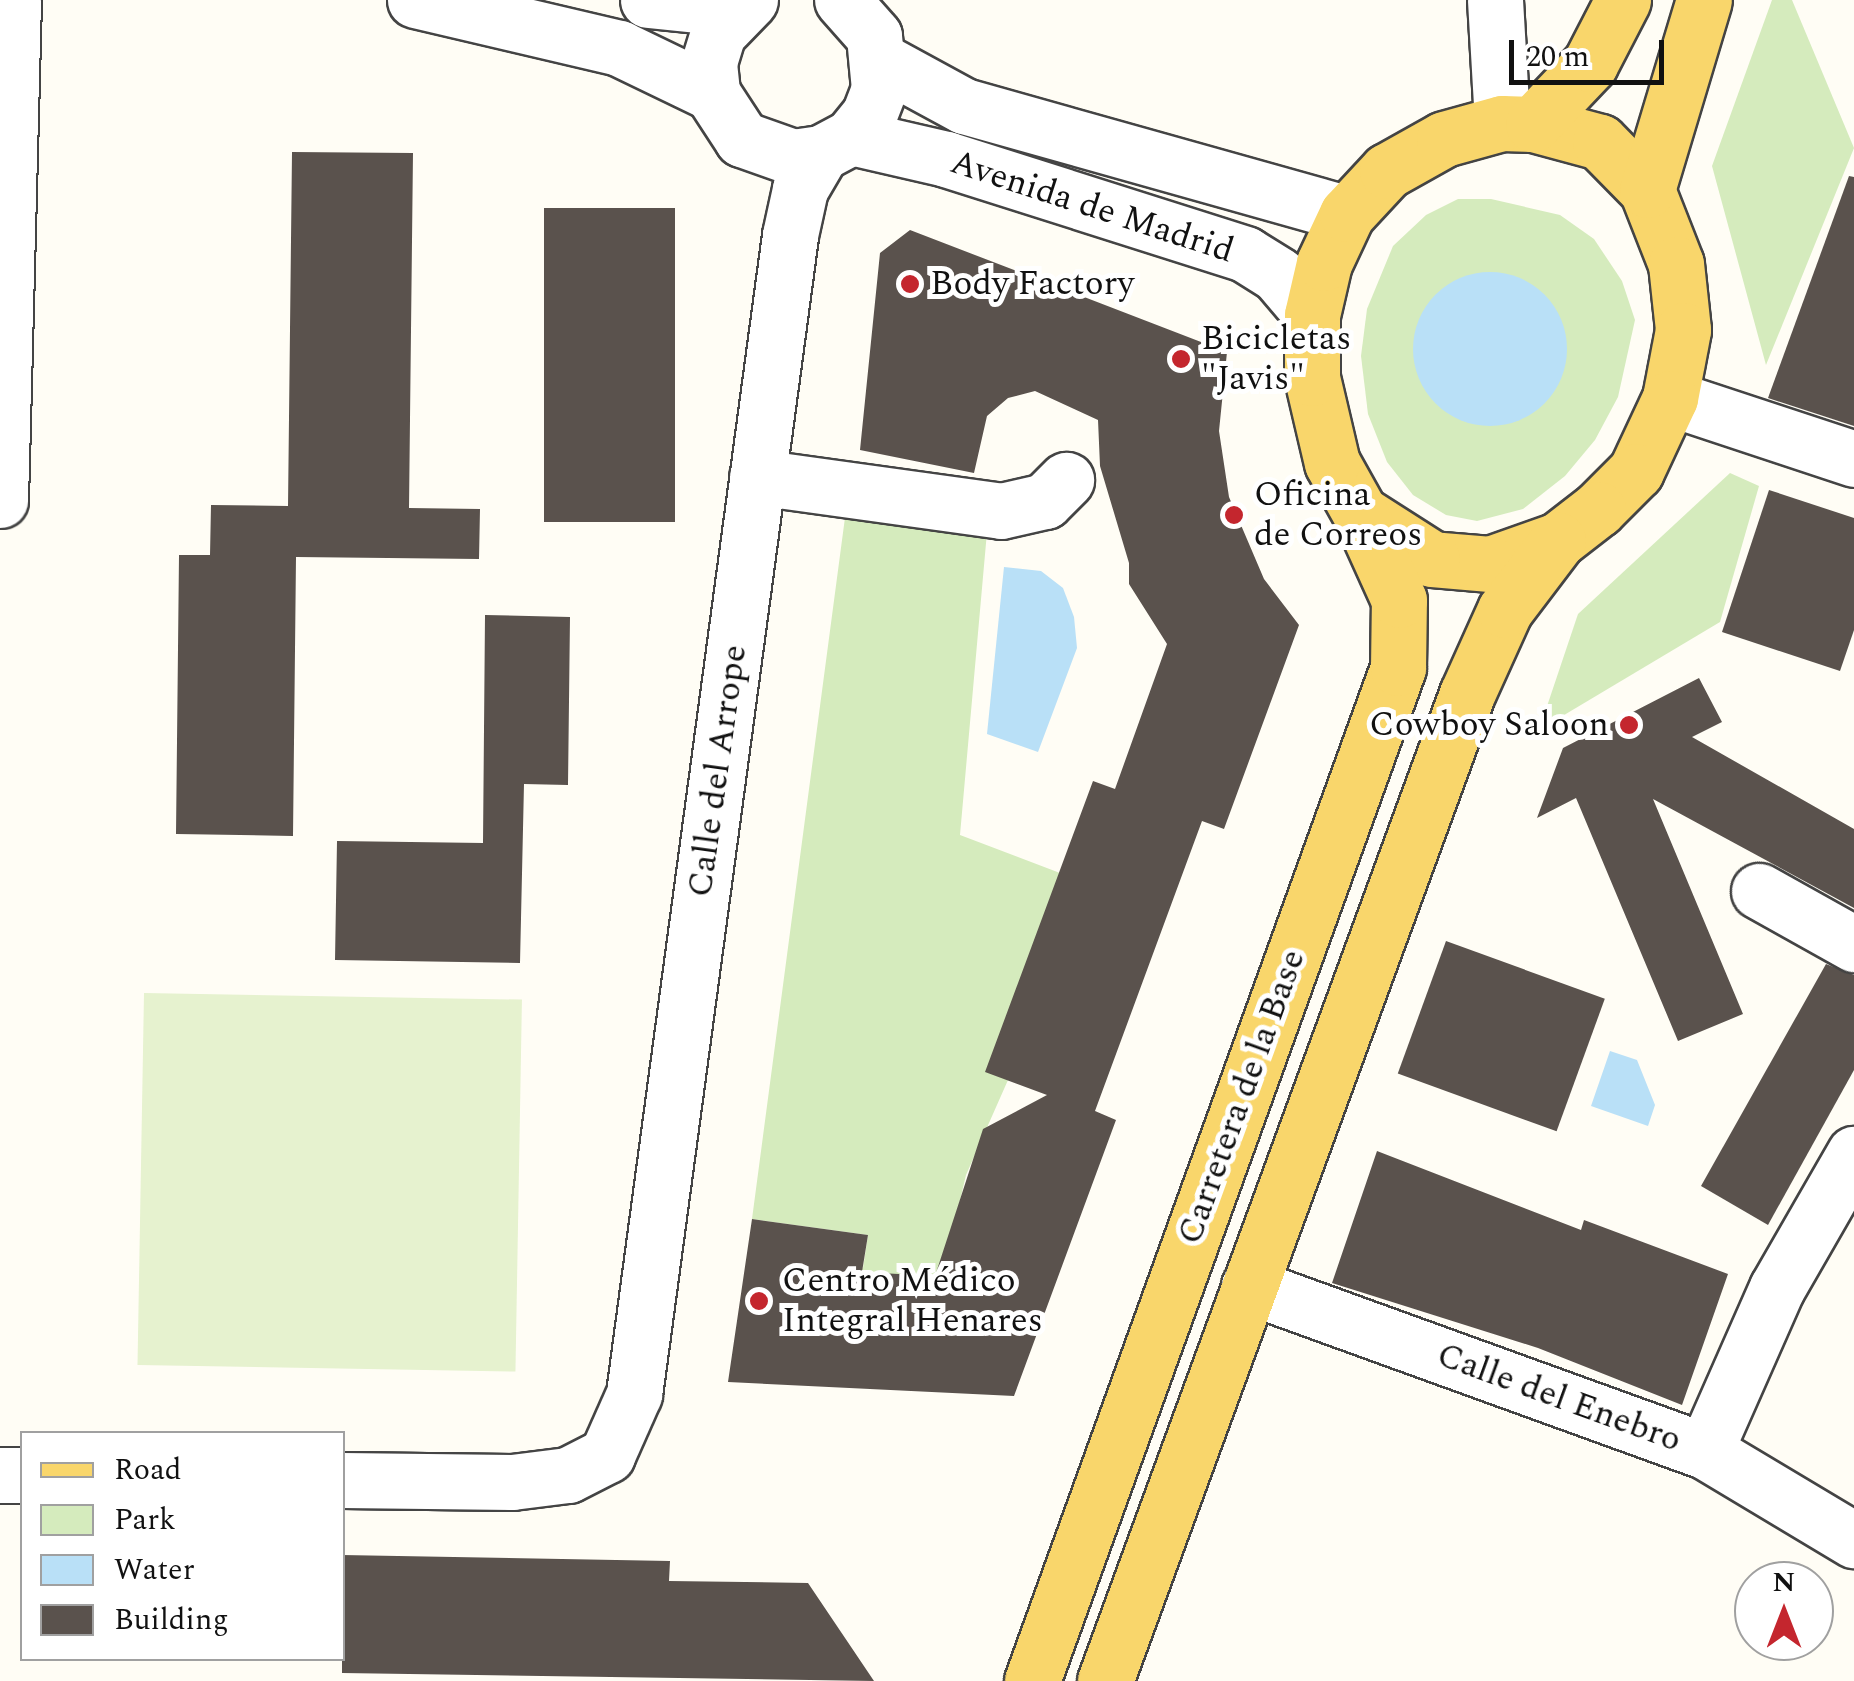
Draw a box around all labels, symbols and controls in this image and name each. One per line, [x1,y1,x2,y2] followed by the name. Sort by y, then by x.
[1514,20,1669,82] scale bar
[1526,34,1589,80] text: 20 m
[945,141,1239,273] street label: Avenida de Madrid
[930,263,1134,305] place label: Body Factory
[899,273,921,295] marker: Body Factory
[1201,318,1351,400] place label: Bicicletas "Javis"
[1170,348,1192,370] marker: Bicicletas "Javis"
[1254,474,1422,556] place label: Oficina de Correos
[1223,504,1245,526] marker: Oficina de Correos
[680,642,756,900] street label: Calle del Arrope
[1369,704,1609,746] place label: Cowboy Saloon
[1618,714,1640,736] marker: Cowboy Saloon
[1169,944,1315,1250] street label: Carretera de la Base
[782,1260,1043,1342] place label: Centro Médico Integral Henares
[746,1288,772,1314] marker: Centro Médico Integral Henares
[1431,1334,1687,1462] street label: Calle del Enebro
[20,1431,345,1661] legend
[114,1447,182,1493] text: Road
[114,1497,176,1543] text: Park
[114,1547,195,1593] text: Water
[1734,1561,1834,1661] north arrow
[1773,1561,1795,1604] text: N
[114,1597,229,1643] text: Building

